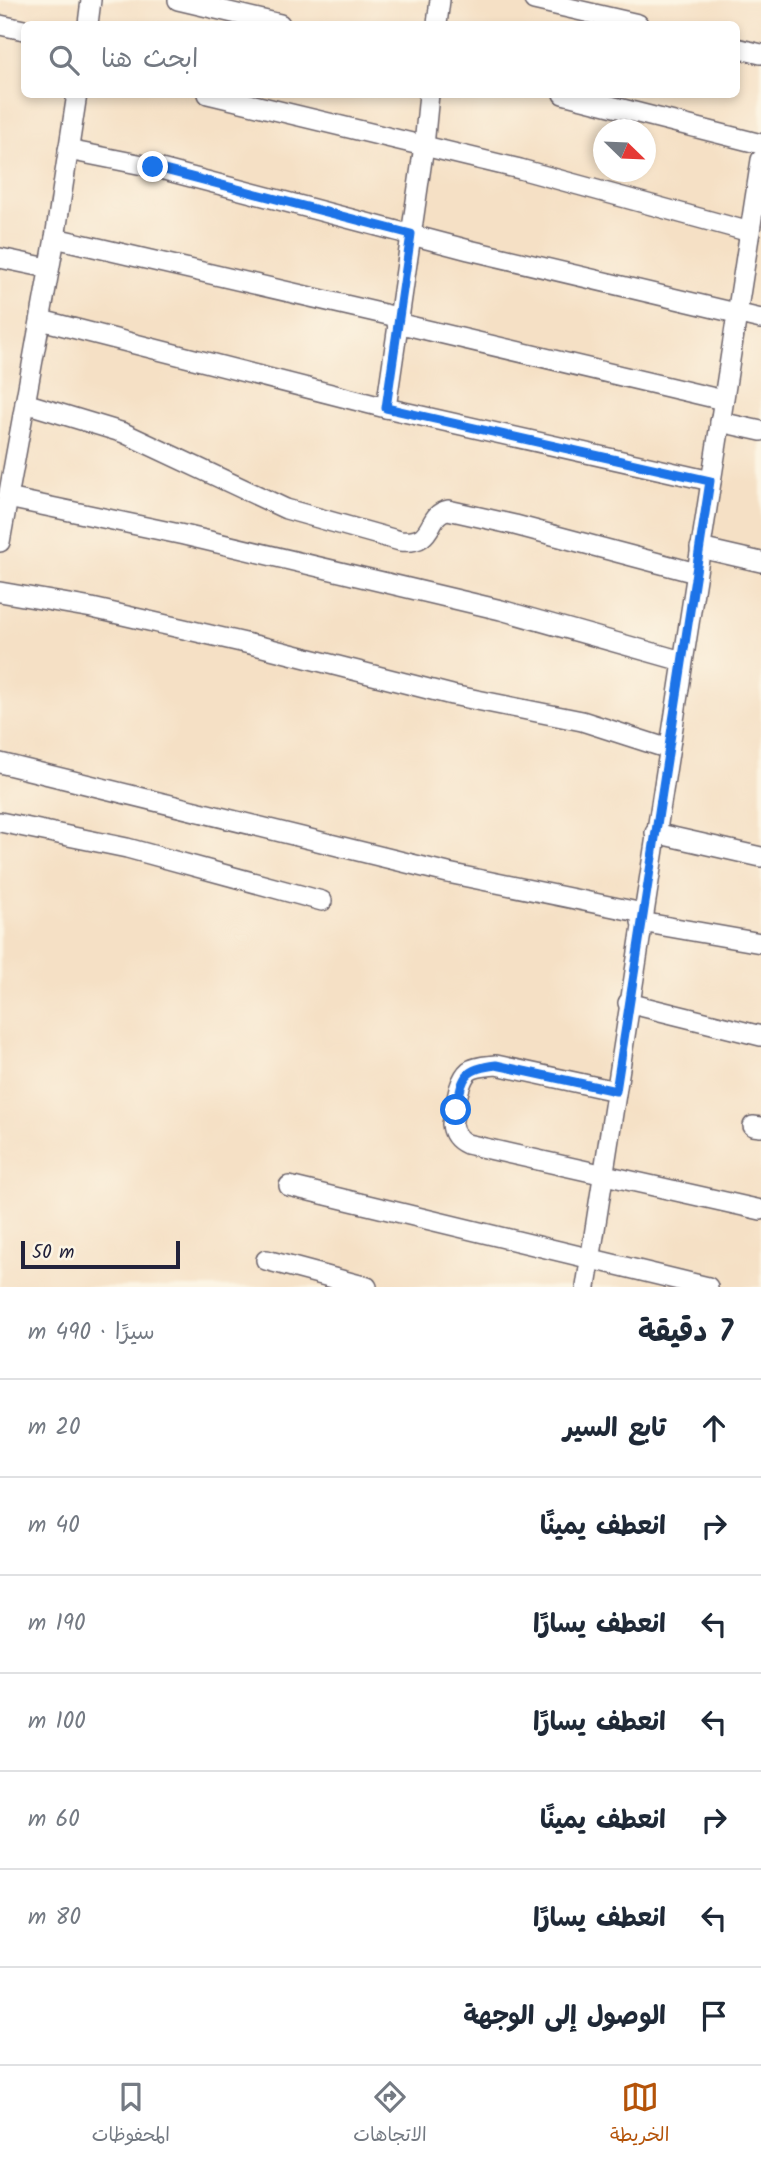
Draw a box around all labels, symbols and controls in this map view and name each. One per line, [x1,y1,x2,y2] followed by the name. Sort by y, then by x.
[21,21,740,98] search box
[101,39,198,81] text: ابحث هنا
[45,41,83,79] icon: search
[593,119,656,182] north arrow
[137,151,168,182] route end
[440,1094,471,1125] route start
[21,1238,180,1270] scale bar
[32,1238,74,1268] text: 50 m
[638,1309,733,1357] text: 7 دقيقة
[28,1315,155,1351] text: سيرًا · 490 m
[563,1408,666,1450] text: تابع السير
[695,1409,733,1447] icon: ahead
[28,1410,80,1446] text: 20 m
[540,1506,666,1548] text: انعطف يمينًا
[695,1507,733,1545] icon: right
[28,1508,80,1544] text: 40 m
[533,1604,666,1646] text: انعطف يسارًا
[695,1605,733,1643] icon: left
[28,1606,86,1642] text: 190 m
[533,1702,666,1744] text: انعطف يسارًا
[695,1703,733,1741] icon: left
[28,1704,86,1740] text: 100 m
[540,1800,666,1842] text: انعطف يمينًا
[695,1801,733,1839] icon: right
[28,1802,80,1838] text: 60 m
[533,1898,666,1940] text: انعطف يسارًا
[695,1899,733,1937] icon: left
[28,1900,81,1936] text: 80 m
[463,1996,666,2038] text: الوصول إلى الوجهة
[695,1997,733,2035] icon: arrive
[92,2078,170,2151] tab: المحفوظات
[353,2078,427,2151] tab: الاتجاهات
[610,2078,669,2151] tab: الخريطة

